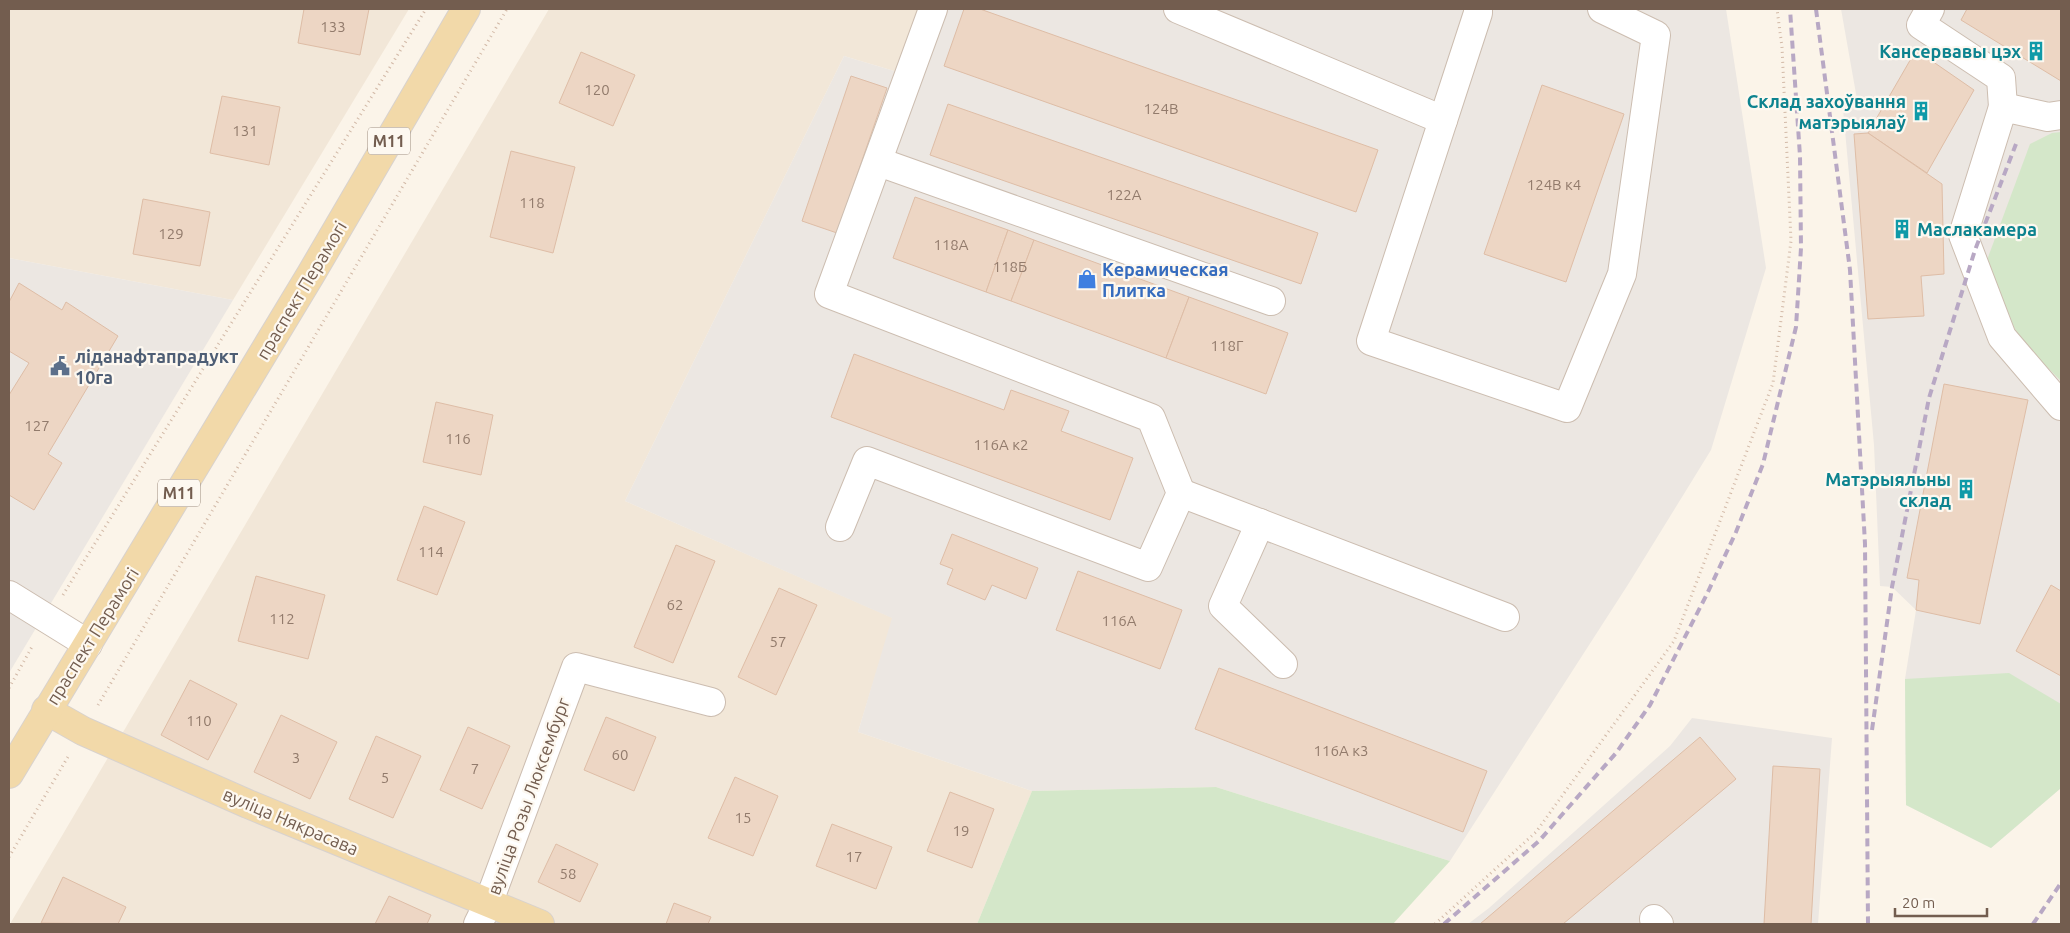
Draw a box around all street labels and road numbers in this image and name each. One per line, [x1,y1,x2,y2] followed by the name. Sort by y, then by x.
[368,128,410,154] road number: М11
[252,217,350,363] street label: праспект Перамогі
[158,479,200,506] road number: М11
[42,564,142,708] street label: праспект Перамогі
[483,695,573,897] street label: вуліца Розы Люксембург
[220,783,362,859] street label: вуліца Някрасава

